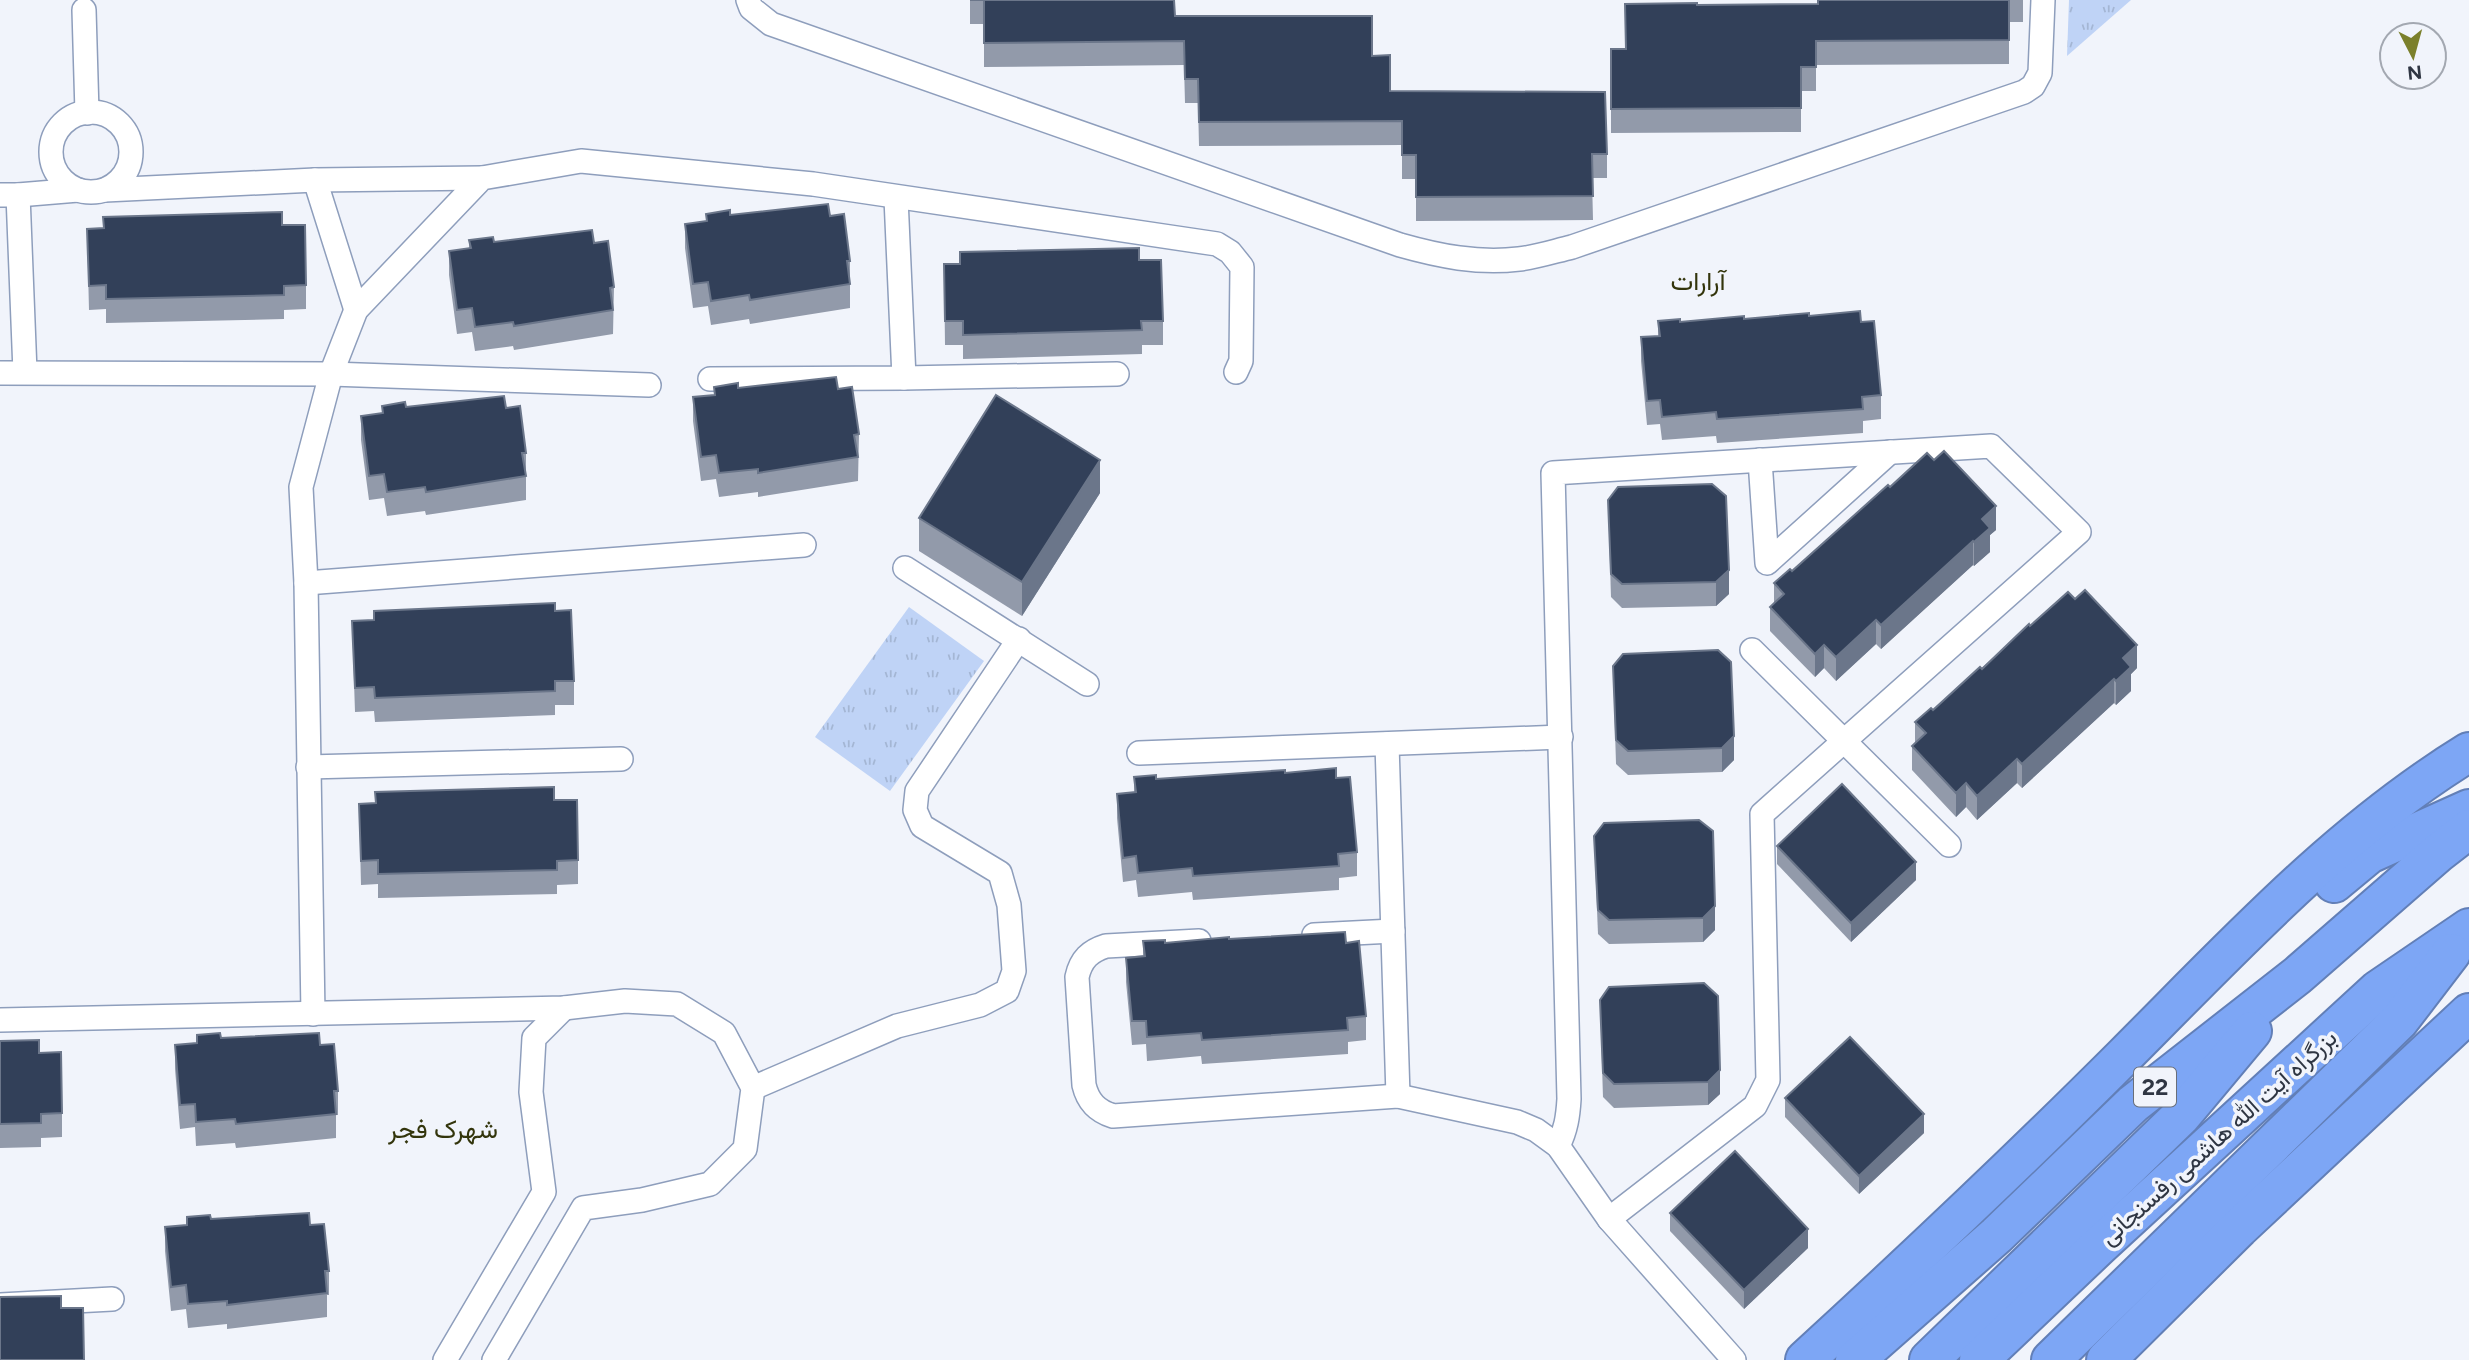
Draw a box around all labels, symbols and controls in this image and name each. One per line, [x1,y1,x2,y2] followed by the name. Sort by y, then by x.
[2378,21,2448,91] north arrow
[2406,60,2423,85] text: N
[1670,265,1728,297] district label: آرارات
[2094,1023,2343,1252] street label: بزرگراه آیت الله هاشمی رفسنجانی
[2134,1068,2176,1106] road number: 22
[387,1113,498,1145] district label: شهرک فجر

